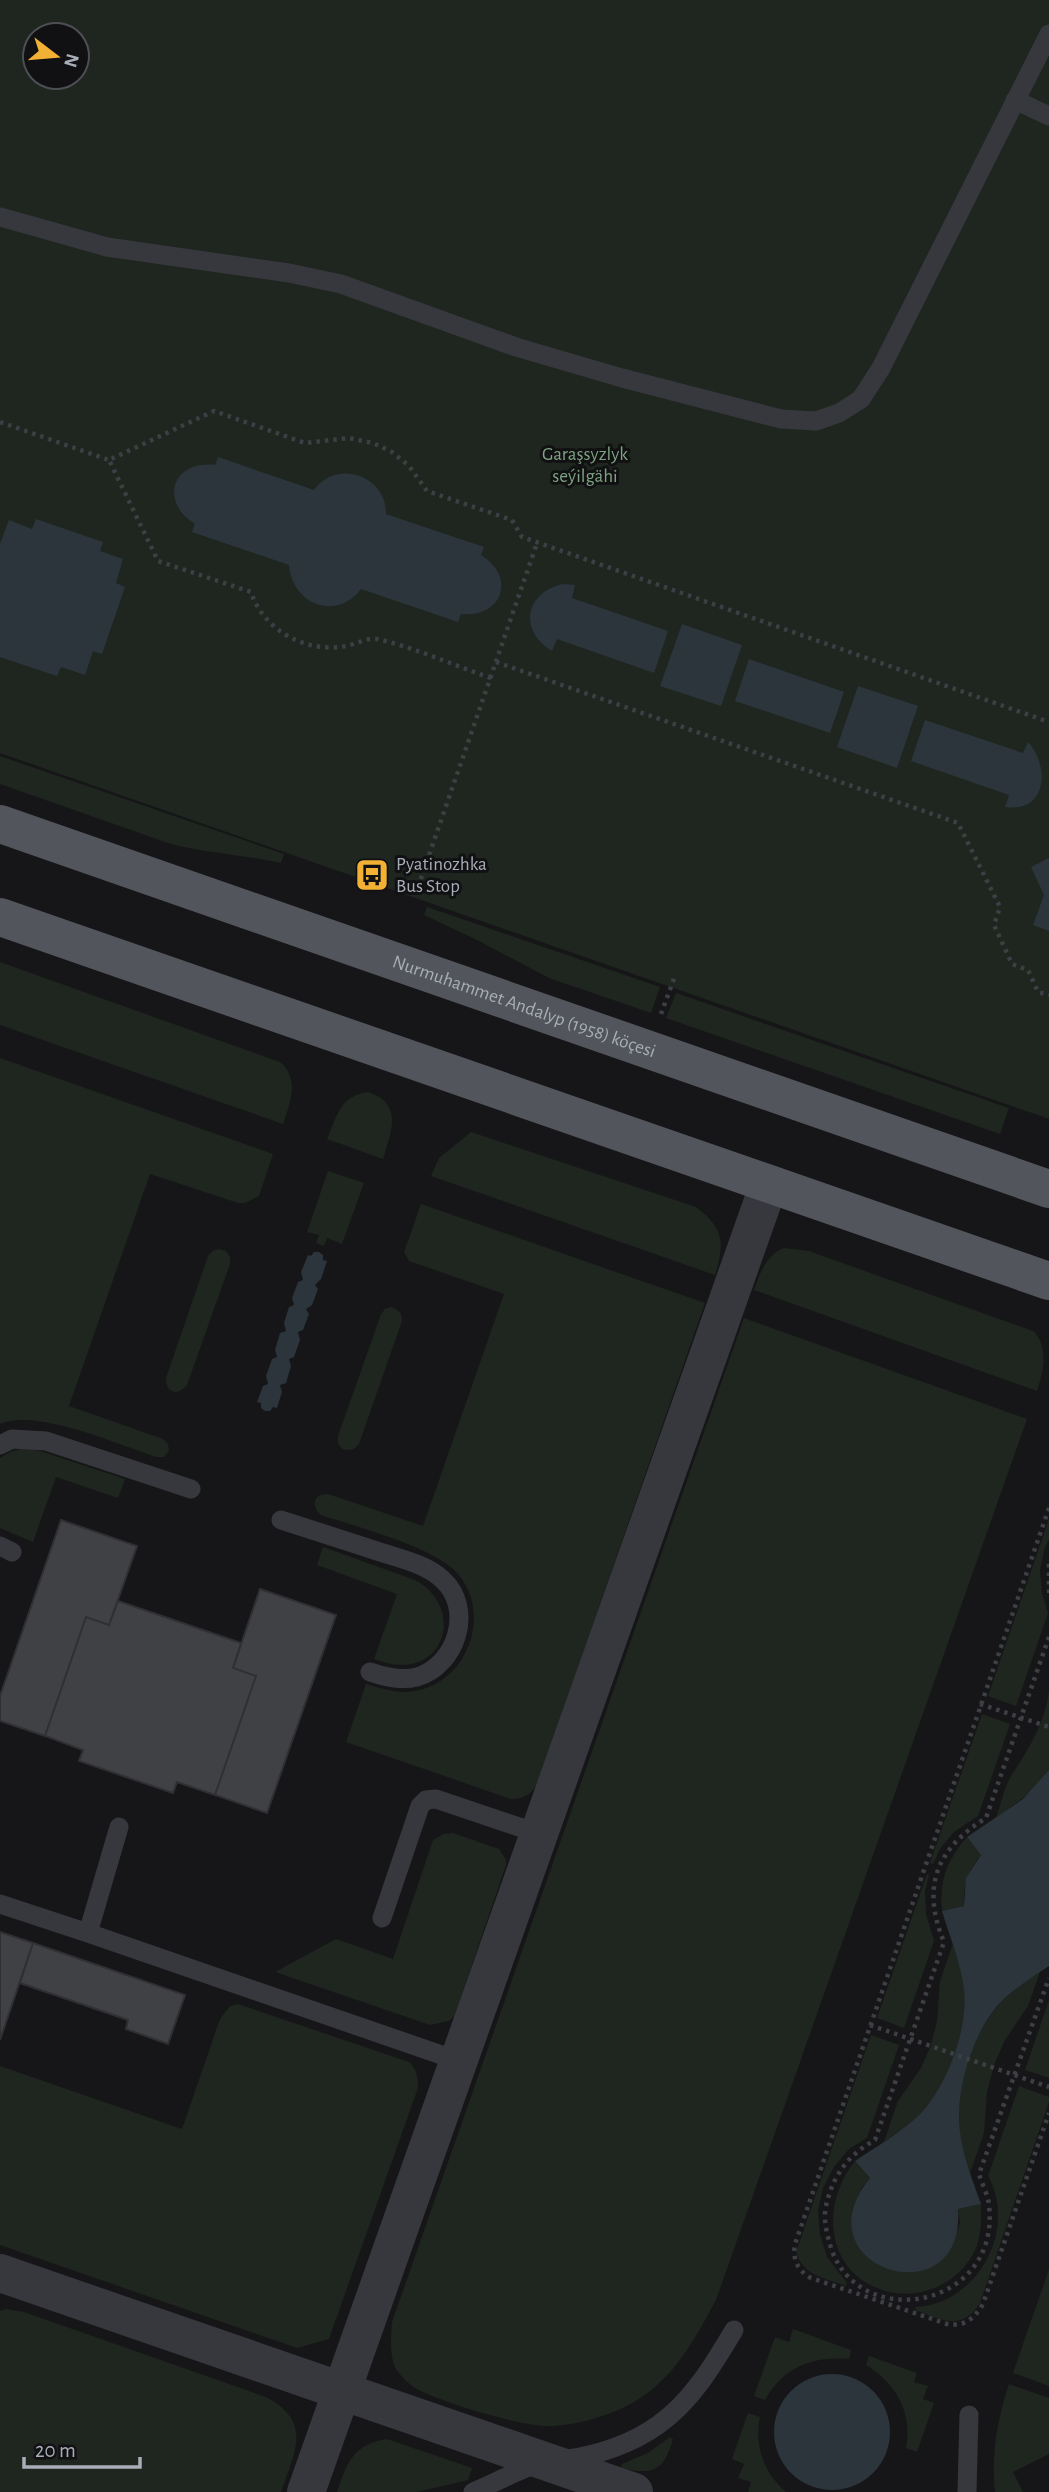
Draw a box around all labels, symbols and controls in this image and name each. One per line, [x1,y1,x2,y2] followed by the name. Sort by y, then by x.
[21,21,91,91] north arrow
[60,51,82,69] text: N
[542,445,628,486] park label: Garaşsyzlyk seýilgähi
[396,855,487,896] place label: Pyatinozhka Bus Stop
[353,856,391,894] bus stop icon: Pyatinozhka Bus Stop
[390,952,658,1061] street label: Nurmuhammet Andalyp (1958) köçesi
[24,2426,140,2470] scale bar
[35,2440,76,2461] text: 20 m

